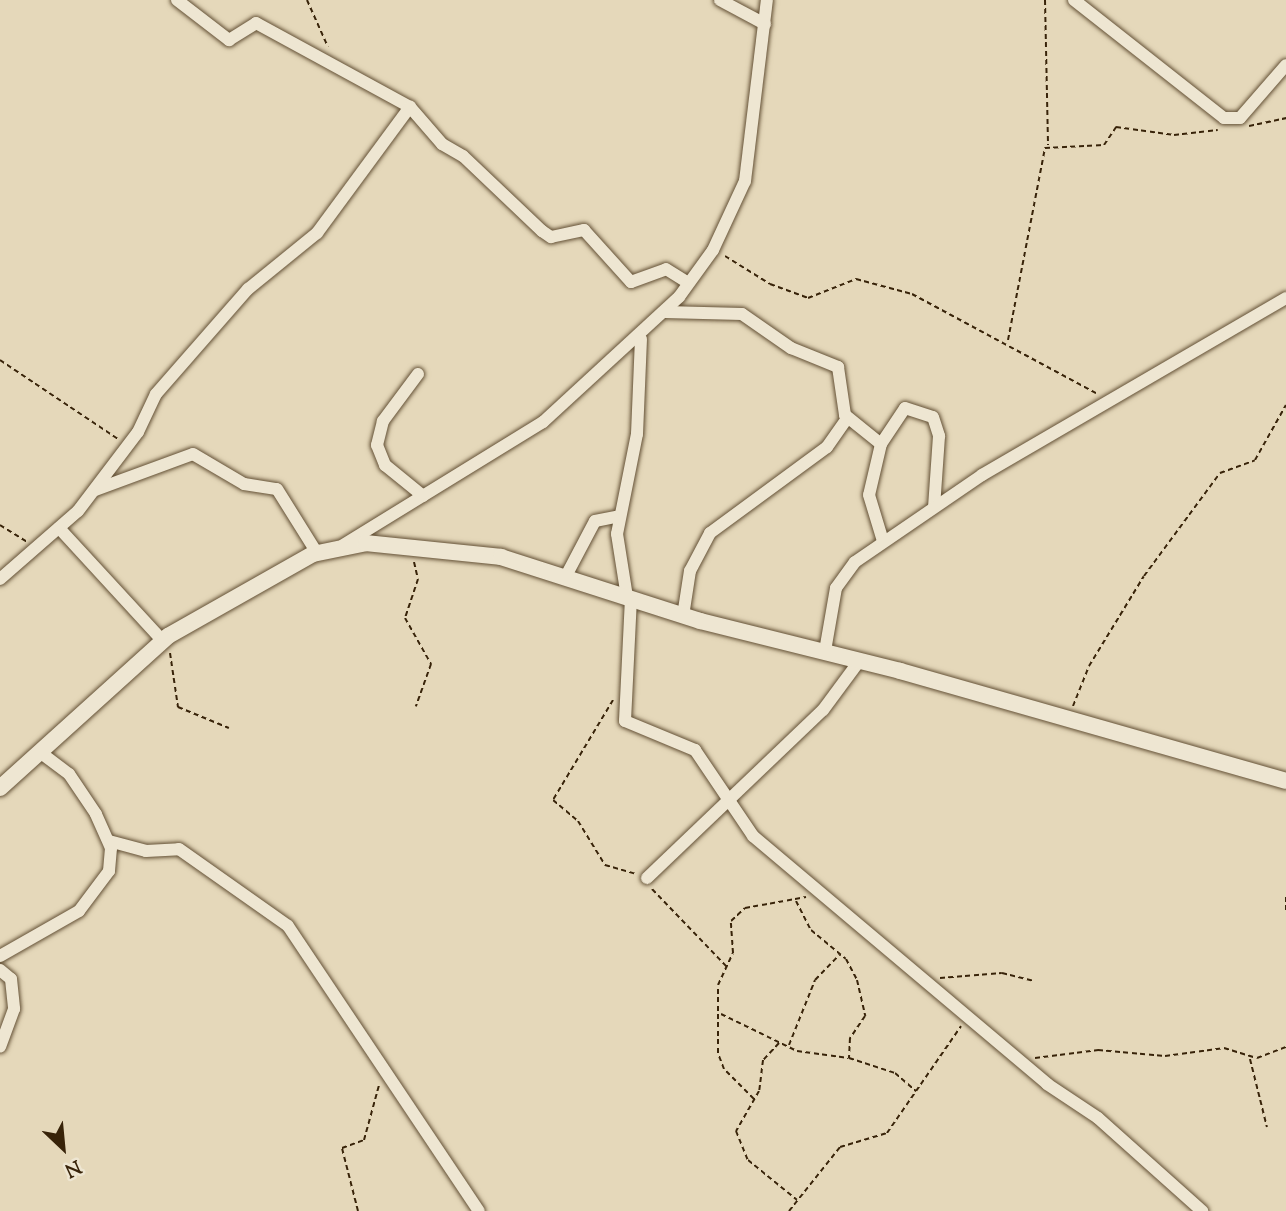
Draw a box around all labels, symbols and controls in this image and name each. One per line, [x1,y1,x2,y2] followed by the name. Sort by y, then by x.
[28,1113,98,1183] north arrow
[60,1152,85,1183] text: N

